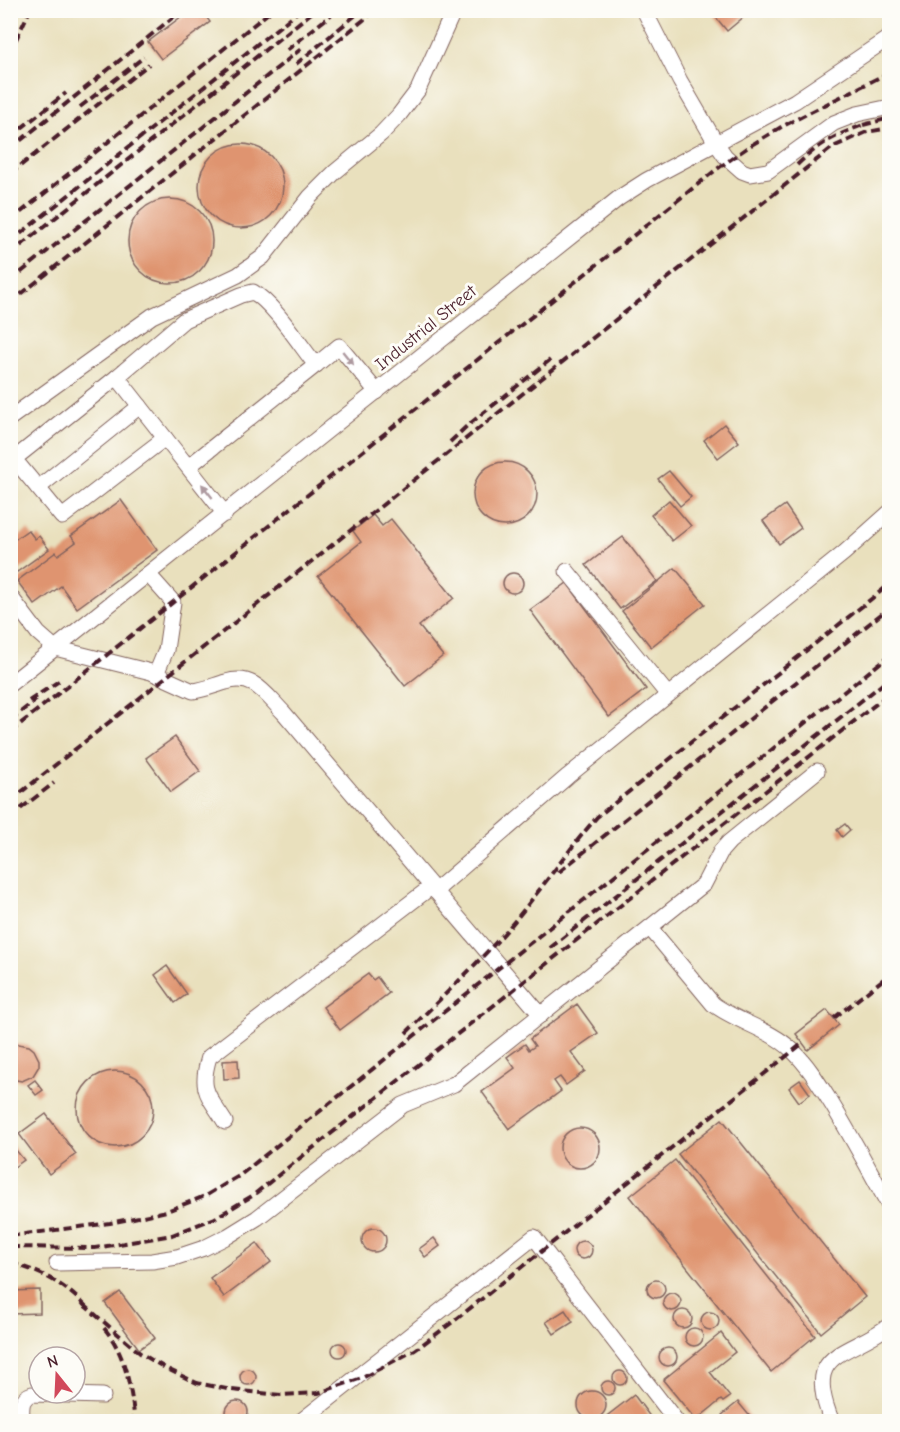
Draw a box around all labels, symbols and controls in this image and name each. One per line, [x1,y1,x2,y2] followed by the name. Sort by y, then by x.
[371,280,481,375] street label: Industrial Street
[342,350,355,366] one-way arrow
[201,483,213,498] one-way arrow
[27,1345,87,1405] north arrow
[45,1352,60,1372] text: N

